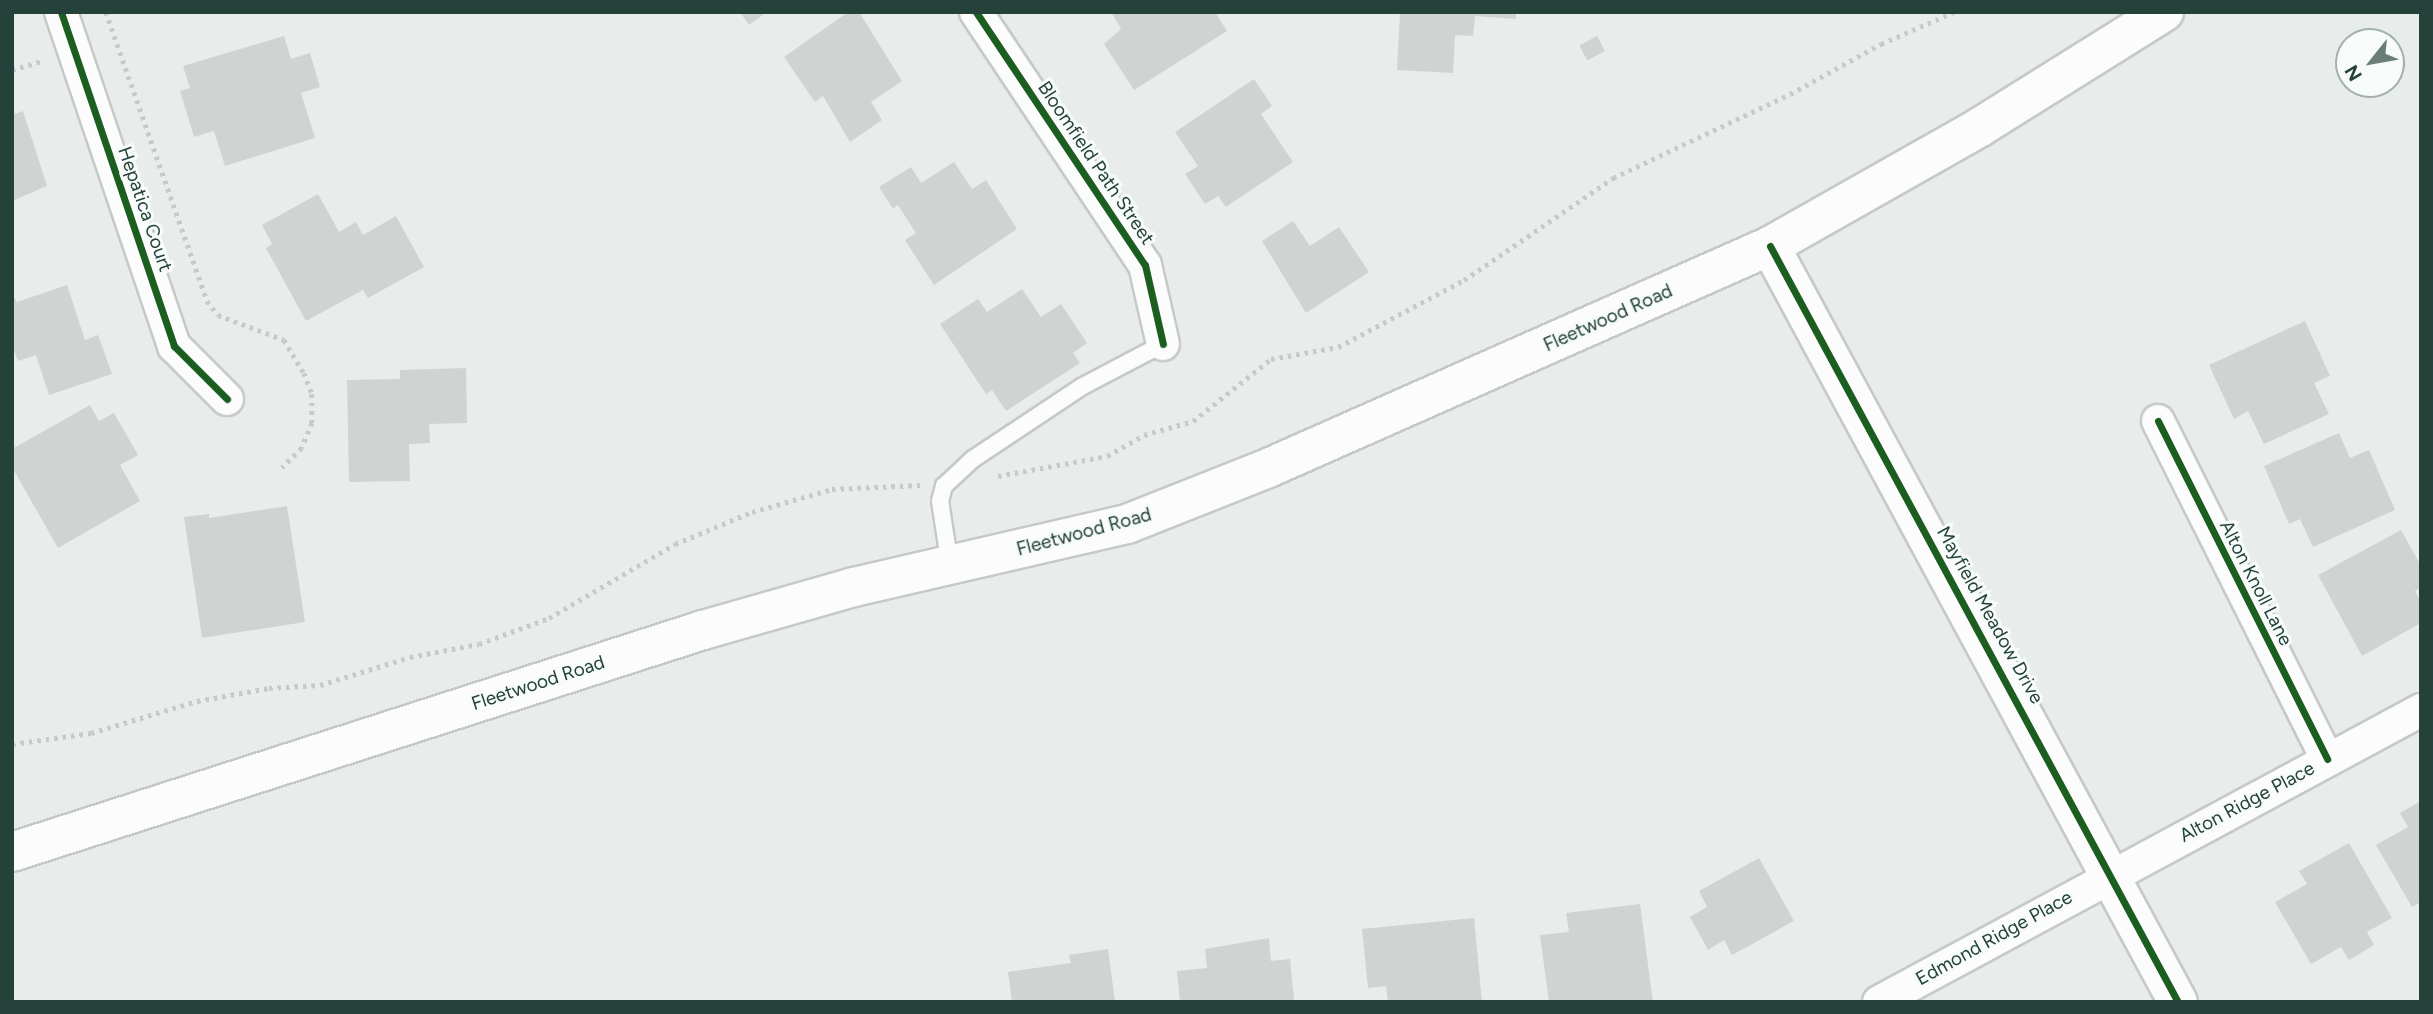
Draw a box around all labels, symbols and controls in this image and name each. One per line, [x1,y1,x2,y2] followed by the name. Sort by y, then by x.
[2335,28,2405,98] north arrow
[2340,61,2367,85] text: N
[1033,77,1159,249] street label: Bloomfield Path Street
[113,143,177,275] street label: Hepatica Court
[1540,279,1676,357] street label: Fleetwood Road
[1014,503,1154,561] street label: Fleetwood Road
[2215,517,2297,649] street label: Alton Knoll Lane
[1932,522,2048,708] street label: Mayfield Meadow Drive
[469,651,607,715] street label: Fleetwood Road
[2176,757,2318,847] street label: Alton Ridge Place
[1912,886,2076,990] street label: Edmond Ridge Place

